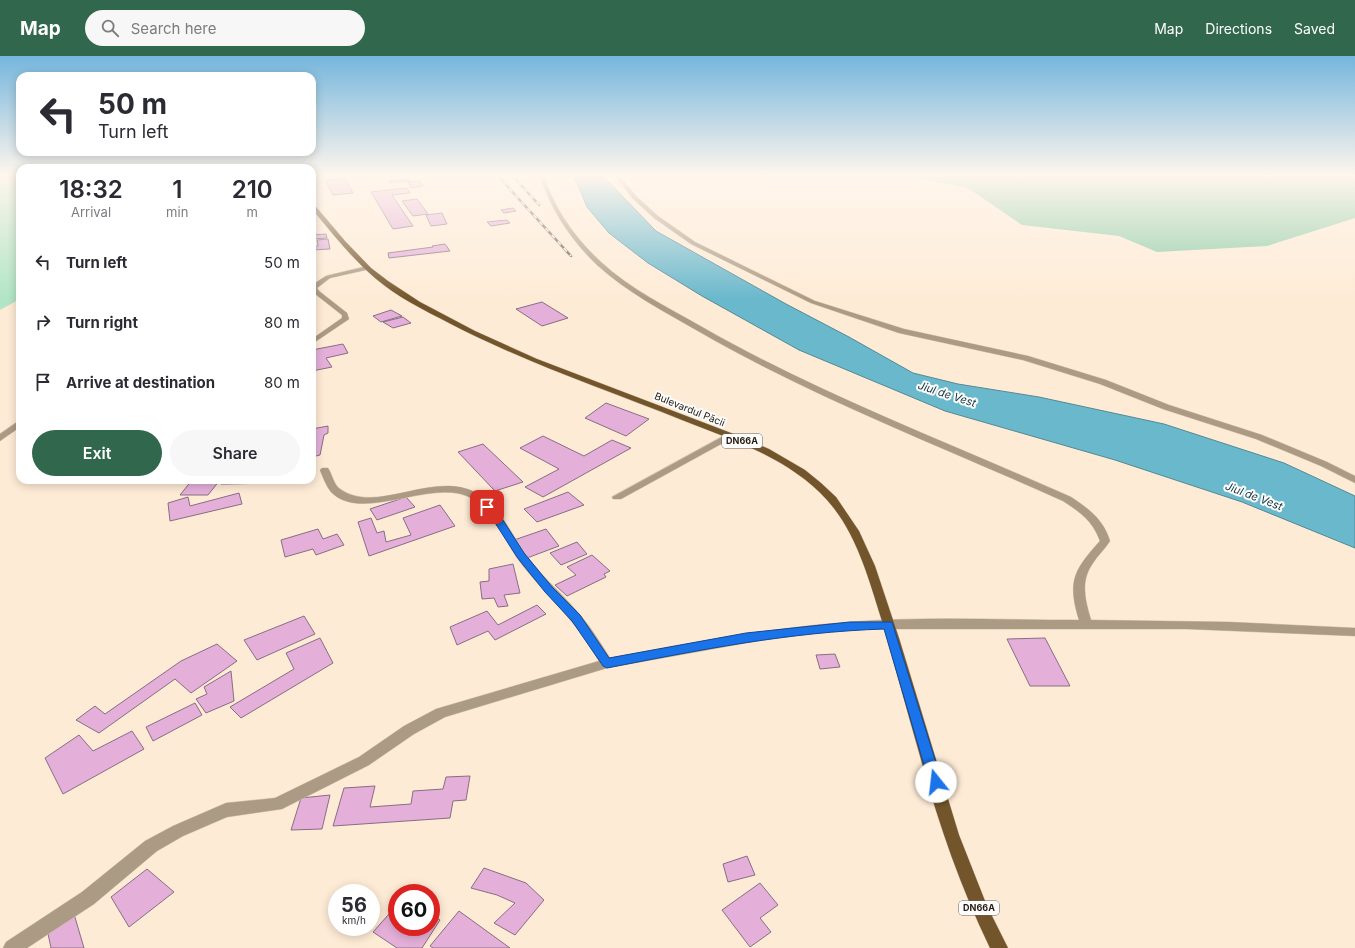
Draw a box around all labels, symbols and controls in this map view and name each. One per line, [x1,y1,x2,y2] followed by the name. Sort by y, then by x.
[85,10,365,46] search box
[20,17,61,40] text: Map
[99,17,121,39] icon: search
[131,19,216,38] text: Search here
[1154,20,1183,37] text: Map
[1205,20,1272,37] text: Directions
[1294,20,1335,37] text: Saved
[98,87,167,121] text: 50 m
[32,88,84,140] icon: left
[98,121,168,142] text: Turn left
[59,175,123,204] text: 18:32
[172,175,182,204] text: 1
[232,175,273,204] text: 210
[71,204,111,220] text: Arrival
[166,204,188,220] text: min
[246,204,258,220] text: m
[32,251,54,273] icon: left
[66,253,127,272] text: Turn left
[264,253,300,272] text: 50 m
[32,311,54,333] icon: right
[66,313,138,332] text: Turn right
[264,313,300,332] text: 80 m
[32,371,54,393] icon: arrive
[66,373,215,392] text: Arrive at destination
[264,373,300,392] text: 80 m
[916,378,978,410] water label: Jiul de Vest
[653,389,727,429] street label: Bulevardul Păcii
[32,430,162,476] button: Exit
[170,430,300,476] button: Share
[722,434,762,448] road number: DN66A
[1223,479,1285,513] water label: Jiul de Vest
[470,490,504,524] pin
[476,496,498,518] icon: arrive
[915,761,957,803] position arrow
[388,884,440,936] speed limit sign: 60
[341,893,367,917] text: 56
[959,901,999,915] road number: DN66A
[342,914,366,926] text: km/h

